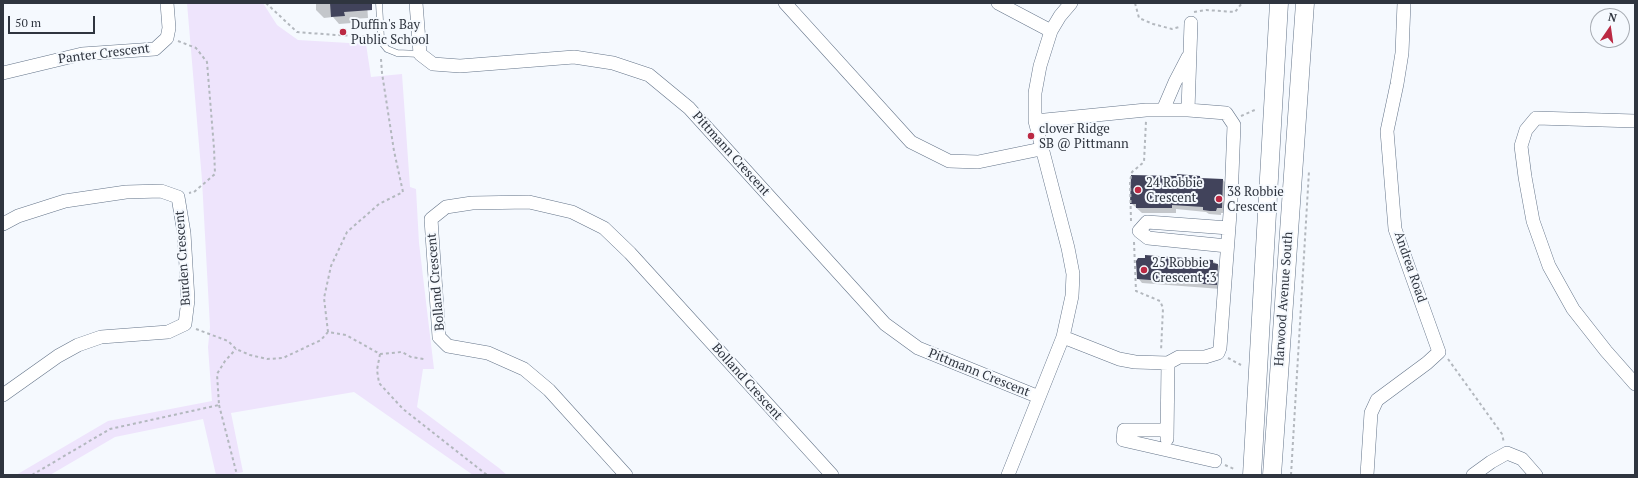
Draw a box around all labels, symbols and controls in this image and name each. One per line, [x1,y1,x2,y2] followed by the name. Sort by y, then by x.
[10,8,97,34] scale bar
[1590,8,1630,48] north arrow
[1607,10,1618,25] text: N
[15,15,41,30] text: 50 m
[351,17,429,48] place label: Duffin's Bay Public School
[338,27,348,37] marker: Duffin's Bay Public School
[57,41,151,67] street label: Panter Crescent
[689,109,773,199] street label: Pittmann Crescent
[1039,121,1129,152] place label: clover Ridge SB @ Pittmann
[1026,131,1036,141] marker: clover Ridge SB @ Pittmann
[1146,175,1203,206] place label: 24 Robbie Crescent
[1227,184,1284,215] place label: 38 Robbie Crescent
[1133,185,1143,195] marker: 24 Robbie Crescent
[1214,194,1224,204] marker: 38 Robbie Crescent
[172,210,194,306] street label: Burden Crescent
[1391,229,1429,305] street label: Andrea Road
[1272,231,1296,367] street label: Harwood Avenue South
[424,232,448,332] street label: Bolland Crescent
[1152,255,1217,286] place label: 25 Robbie Crescent :3
[1139,265,1149,275] marker: 25 Robbie Crescent :3
[708,340,786,424] street label: Bolland Crescent
[926,346,1032,400] street label: Pittmann Crescent

